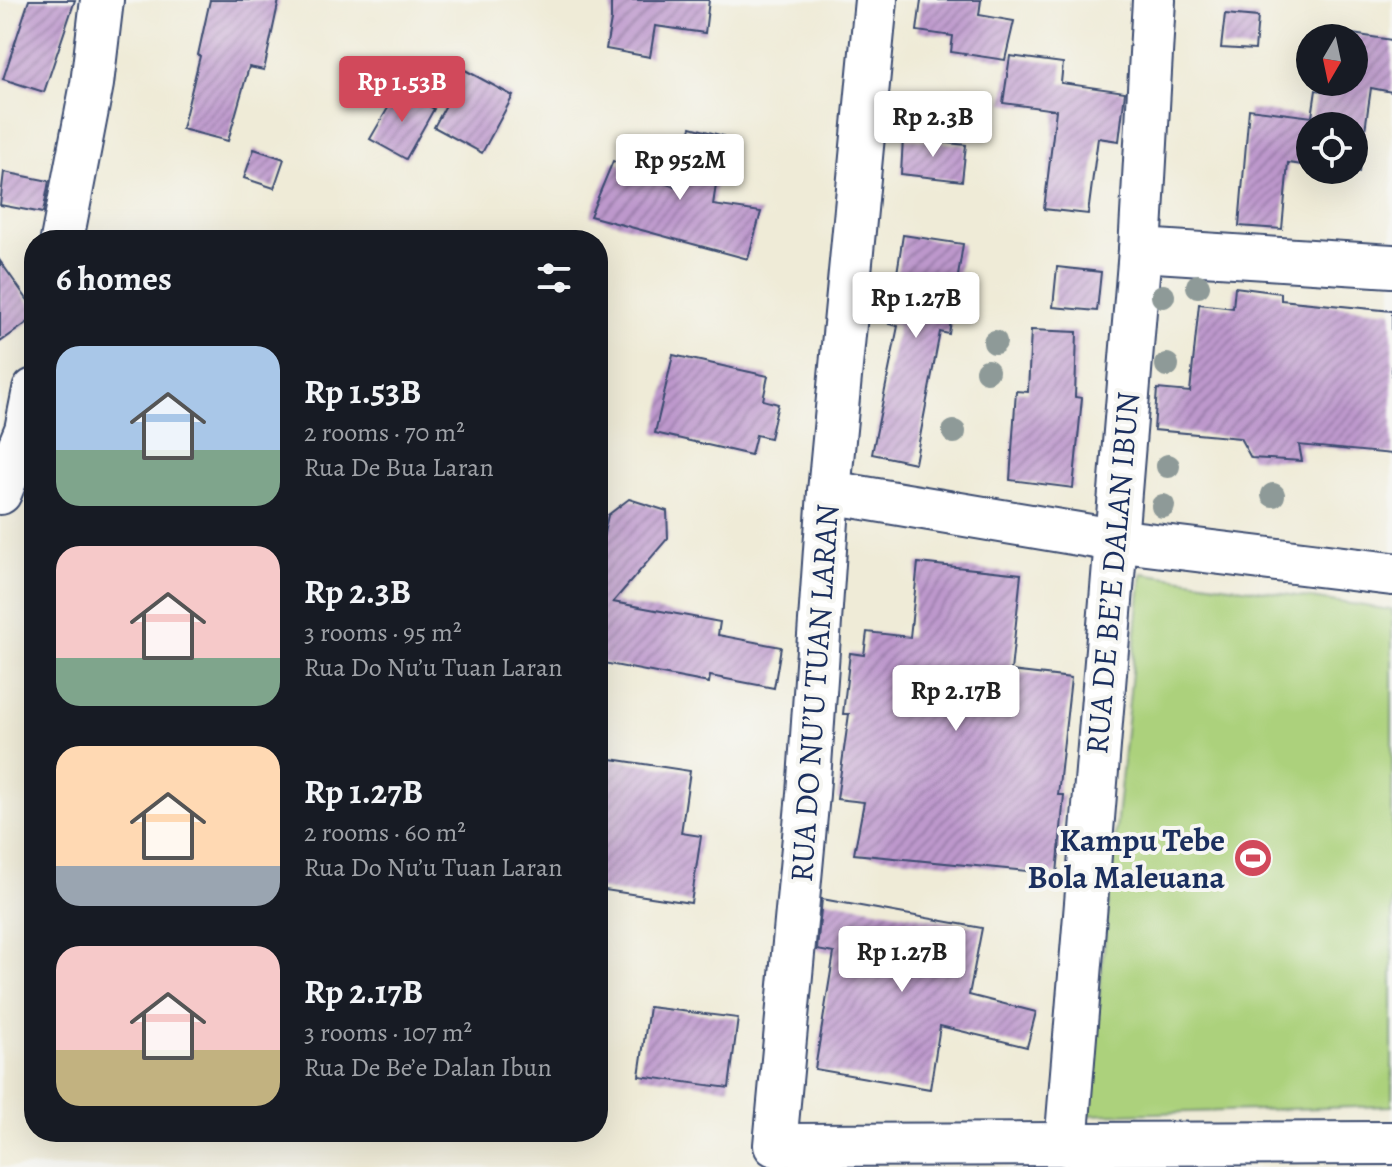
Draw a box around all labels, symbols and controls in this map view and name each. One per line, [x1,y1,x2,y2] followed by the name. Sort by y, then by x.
[1296,24,1368,96] north arrow
[1296,24,1368,184] map controls
[319,56,485,124] pin: Rp 1.53B
[357,64,447,99] text: Rp 1.53B
[859,91,1007,159] pin: Rp 2.3B
[892,99,974,134] text: Rp 2.3B
[1296,112,1368,184] button: locate
[606,134,754,202] pin: Rp 952M
[634,142,726,177] text: Rp 952M
[56,255,172,302] text: 6 homes
[532,256,576,300] icon: filters
[833,272,999,340] pin: Rp 1.27B
[870,280,962,315] text: Rp 1.27B
[304,368,421,415] text: Rp 1.53B
[120,378,216,474] icon: home
[1074,390,1150,756] street label: RUA DE BE’E DALAN IBUN
[304,415,465,450] text: 2 rooms · 70 m²
[304,450,494,485] text: Rua De Bua Laran
[779,502,849,884] street label: RUA DO NU’U TUAN LARAN
[304,568,411,615] text: Rp 2.3B
[120,578,216,674] icon: home
[304,615,461,650] text: 3 rooms · 95 m²
[304,650,562,685] text: Rua Do Nu’u Tuan Laran
[873,665,1039,733] pin: Rp 2.17B
[910,673,1002,708] text: Rp 2.17B
[304,768,423,815] text: Rp 1.27B
[120,778,216,874] icon: home
[304,815,466,850] text: 2 rooms · 60 m²
[1028,818,1226,899] place label: Kampu Tebe Bola Maleuana
[1232,837,1274,879] sports icon: Kampu Tebe Bola Maleuana
[304,850,562,885] text: Rua Do Nu’u Tuan Laran
[819,926,985,994] pin: Rp 1.27B
[856,934,948,969] text: Rp 1.27B
[304,968,423,1015] text: Rp 2.17B
[120,978,216,1074] icon: home
[304,1015,472,1050] text: 3 rooms · 107 m²
[304,1050,552,1085] text: Rua De Be’e Dalan Ibun

